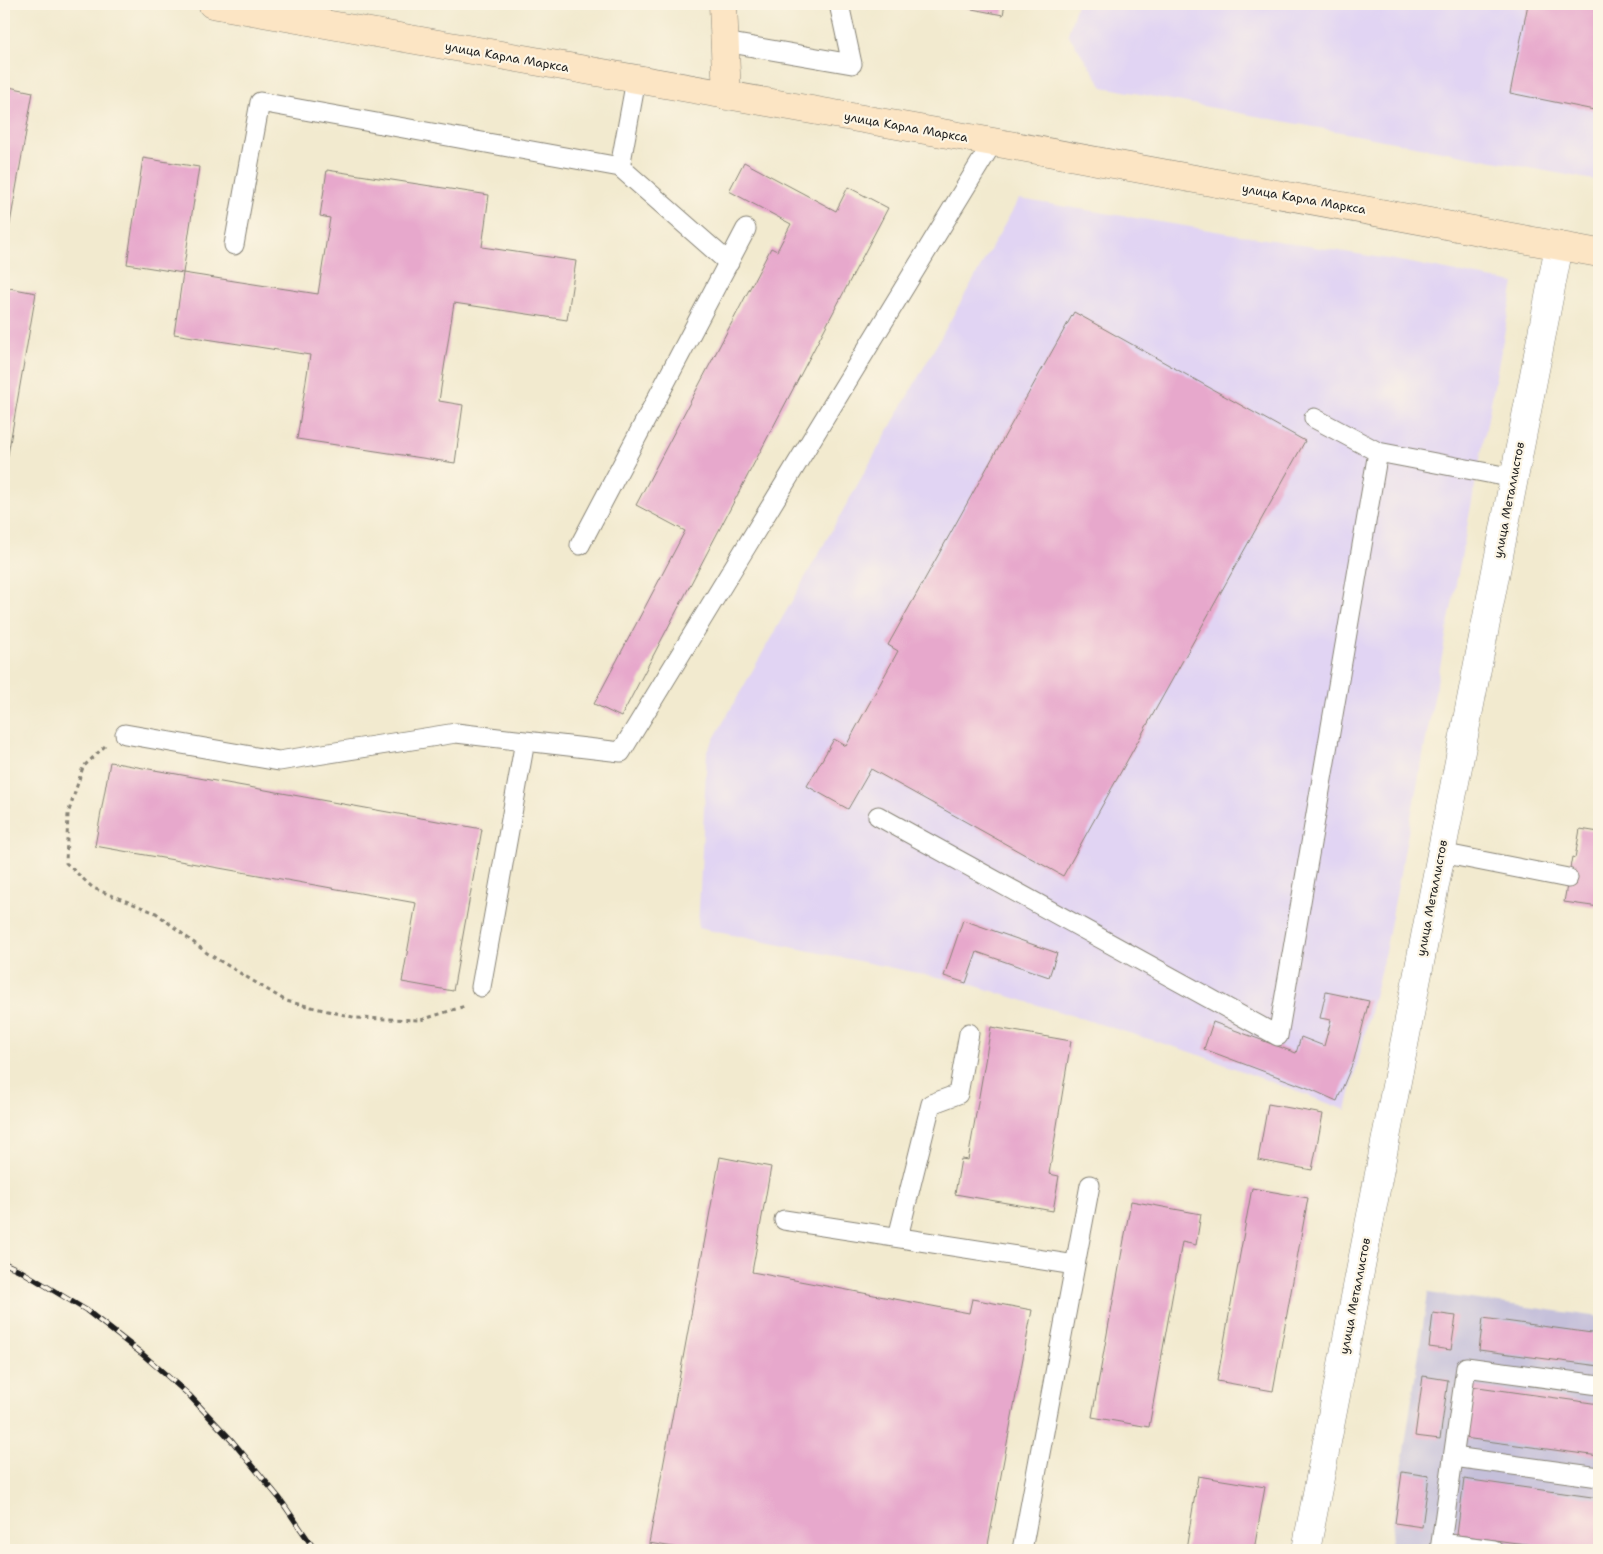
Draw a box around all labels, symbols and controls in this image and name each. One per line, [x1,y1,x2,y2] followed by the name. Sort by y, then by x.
[444,38,571,76] street label: улица Карла Маркса
[843,108,970,146] street label: улица Карла Маркса
[1241,180,1368,218] street label: улица Карла Маркса
[1490,441,1528,559] street label: улица Металлистов
[1413,839,1451,957] street label: улица Металлистов
[1336,1237,1374,1355] street label: улица Металлистов

